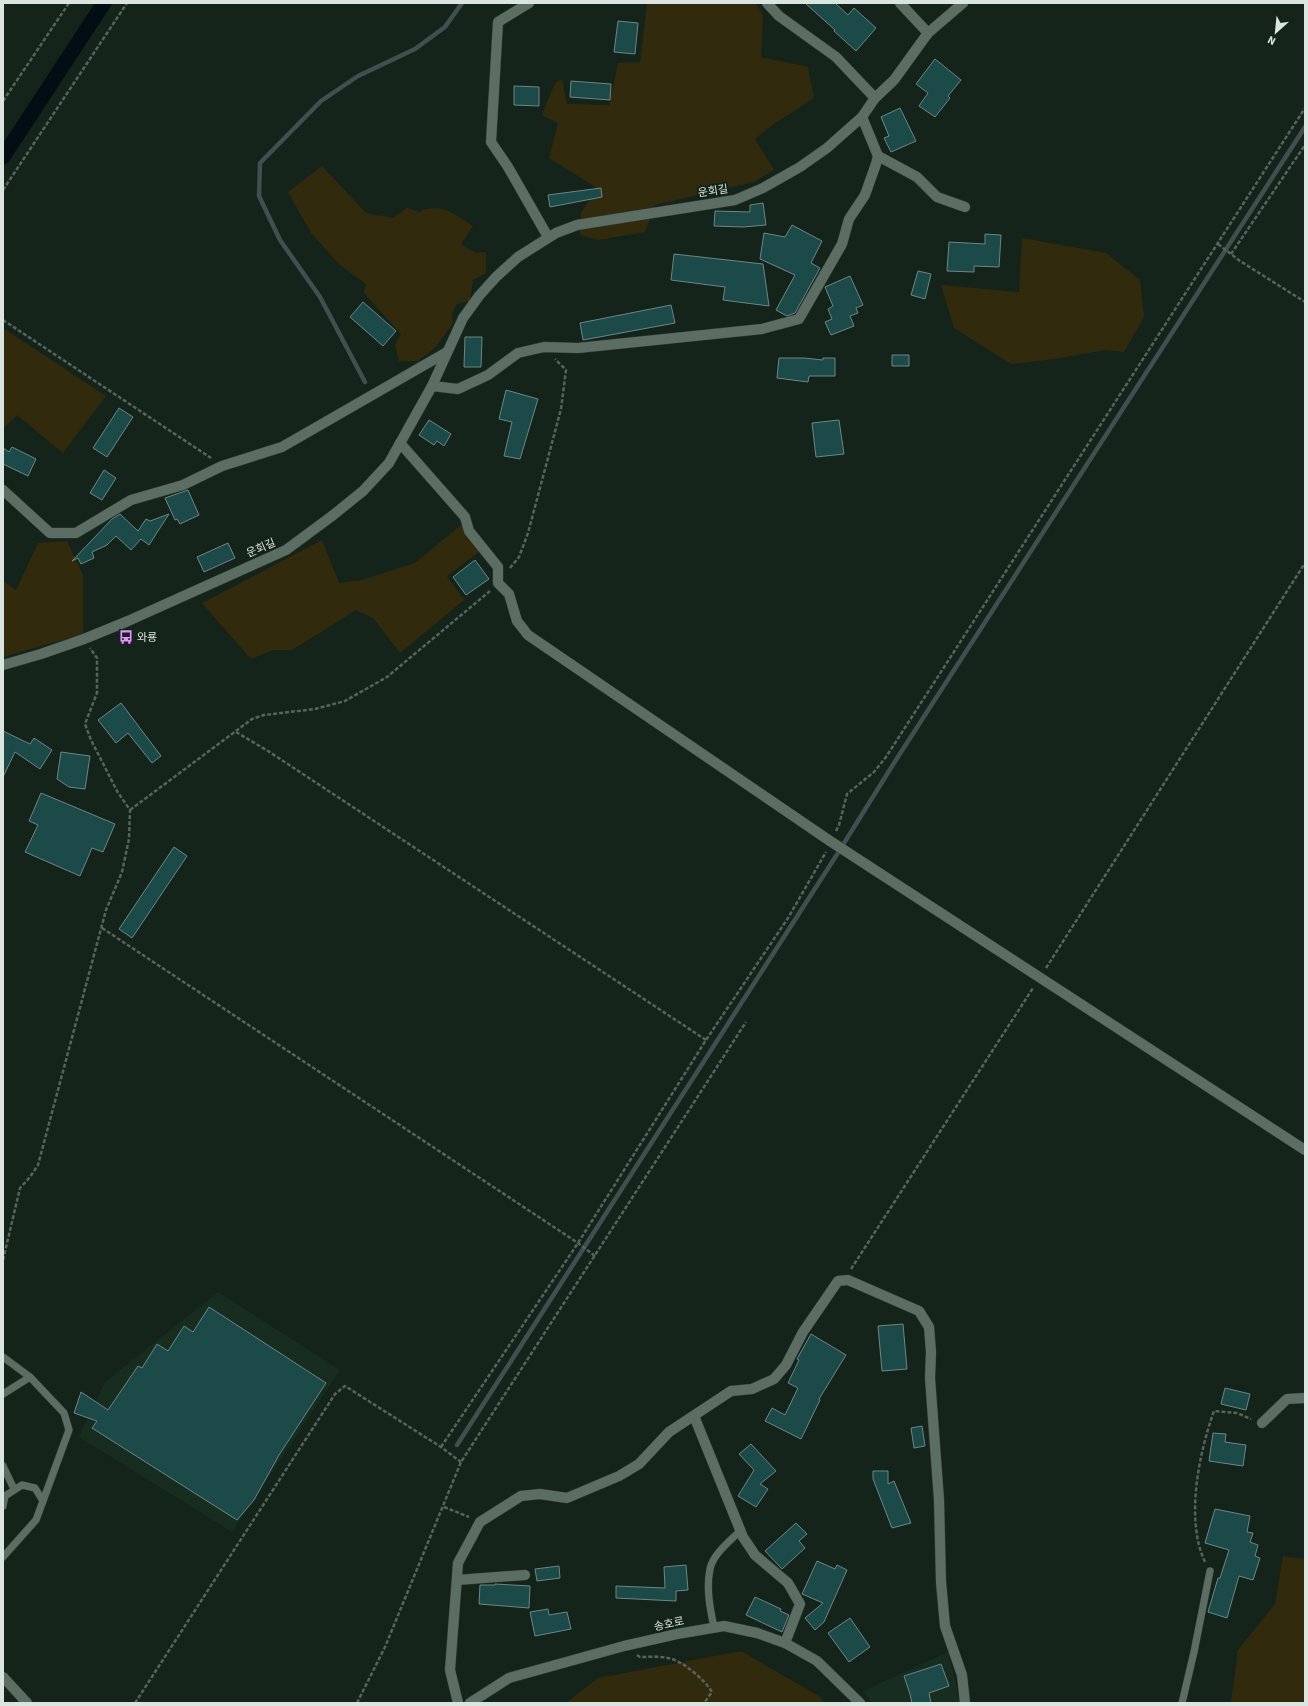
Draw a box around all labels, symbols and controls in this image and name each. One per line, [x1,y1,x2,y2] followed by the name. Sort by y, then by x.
[1256,12,1296,52] north arrow
[1265,32,1278,49] text: N
[697,181,729,201] street label: 운회길
[244,535,278,561] street label: 운회길
[118,629,134,645] bus stop icon: 와룡
[137,630,157,645] place label: 와룡
[653,1614,685,1634] street label: 송호로

